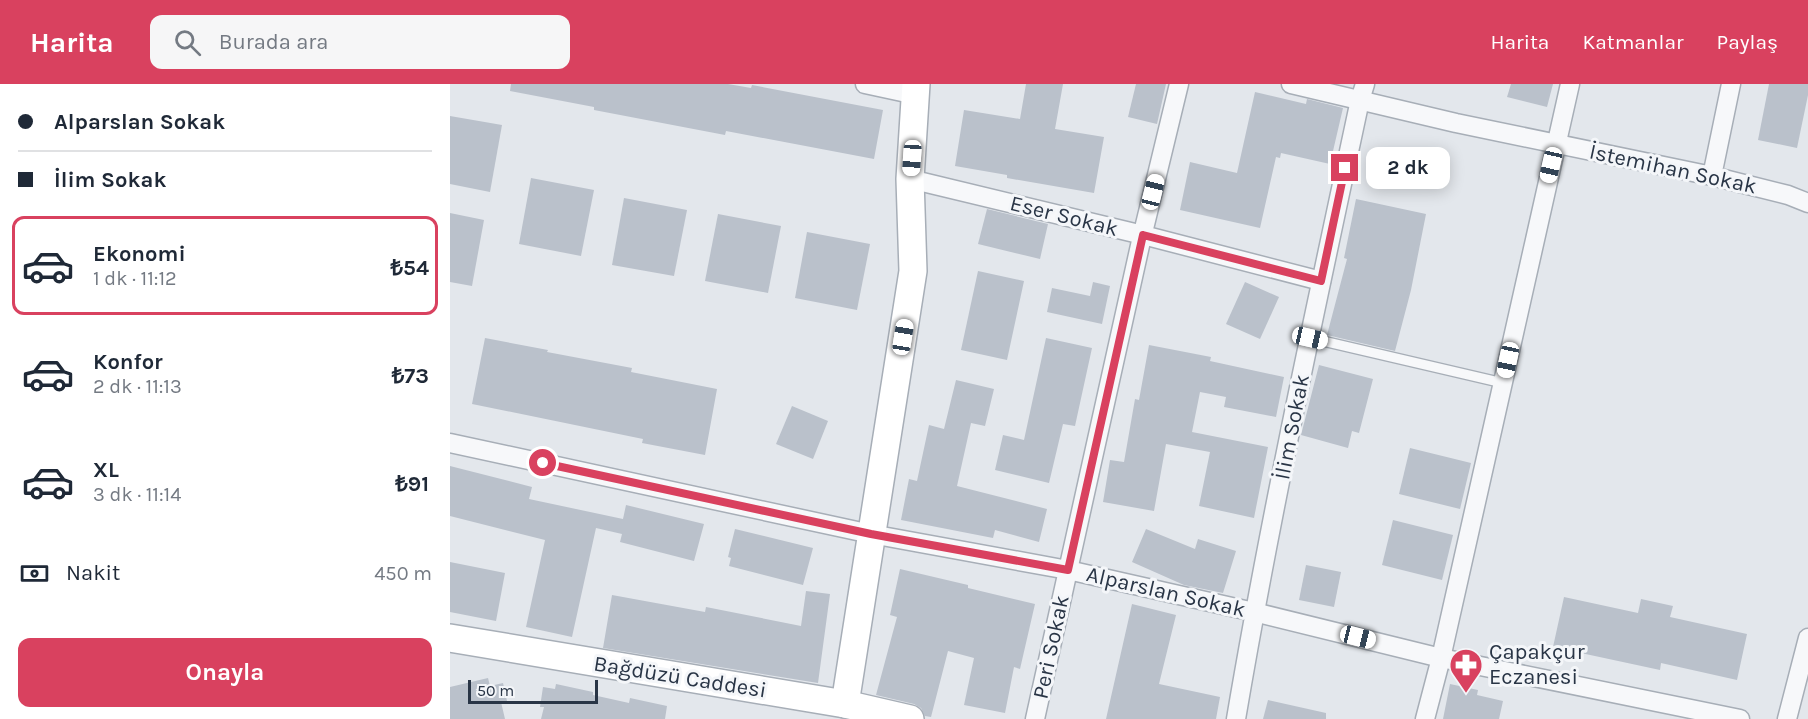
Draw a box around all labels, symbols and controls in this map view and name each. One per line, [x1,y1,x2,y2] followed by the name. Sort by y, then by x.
[150,15,570,69] search box
[30,26,114,59] text: Harita
[171,26,204,59] icon: search
[219,29,328,55] text: Burada ara
[1491,30,1549,54] text: Harita
[1582,30,1684,54] text: Katmanlar
[1717,30,1778,54] text: Paylaş
[54,109,225,135] text: Alparslan Sokak
[902,139,922,177] car
[1587,139,1759,199] street label: İstemihan Sokak
[1538,145,1564,185] car
[1366,147,1450,189] callout: 2 dk
[1331,154,1358,181] route end
[1387,156,1429,179] text: 2 dk
[54,167,166,193] text: İlim Sokak
[1140,172,1166,212] car
[1007,190,1121,242] street label: Eser Sokak
[21,239,75,293] icon: car
[93,241,186,267] text: Ekonomi
[391,255,429,281] text: ₺54
[93,267,177,290] text: 1 dk · 11:12
[891,318,915,356] car
[1290,325,1330,351] car
[1495,341,1521,379] car
[21,347,75,401] icon: car
[93,349,163,375] text: Konfor
[392,363,429,389] text: ₺73
[1269,372,1315,482] street label: İlim Sokak
[93,375,182,398] text: 2 dk · 11:13
[529,449,556,476] route start
[21,455,75,509] icon: car
[93,457,119,483] text: XL
[395,471,429,497] text: ₺91
[93,483,181,506] text: 3 dk · 11:14
[18,557,51,590] icon: cash
[66,560,120,586] text: Nakit
[1084,561,1248,623] street label: Alparslan Sokak
[374,562,432,585] text: 450 m
[1027,593,1075,701] street label: Peri Sokak
[1338,624,1378,650] car
[18,638,432,707] button: Onayla
[1489,639,1585,690] place label: Çapakçur Eczanesi
[1448,647,1484,694] pharmacy icon: Çapakçur Eczanesi
[592,651,768,703] street label: Bağdüzü Caddesi
[468,677,598,704] scale bar
[477,681,514,700] text: 50 m

